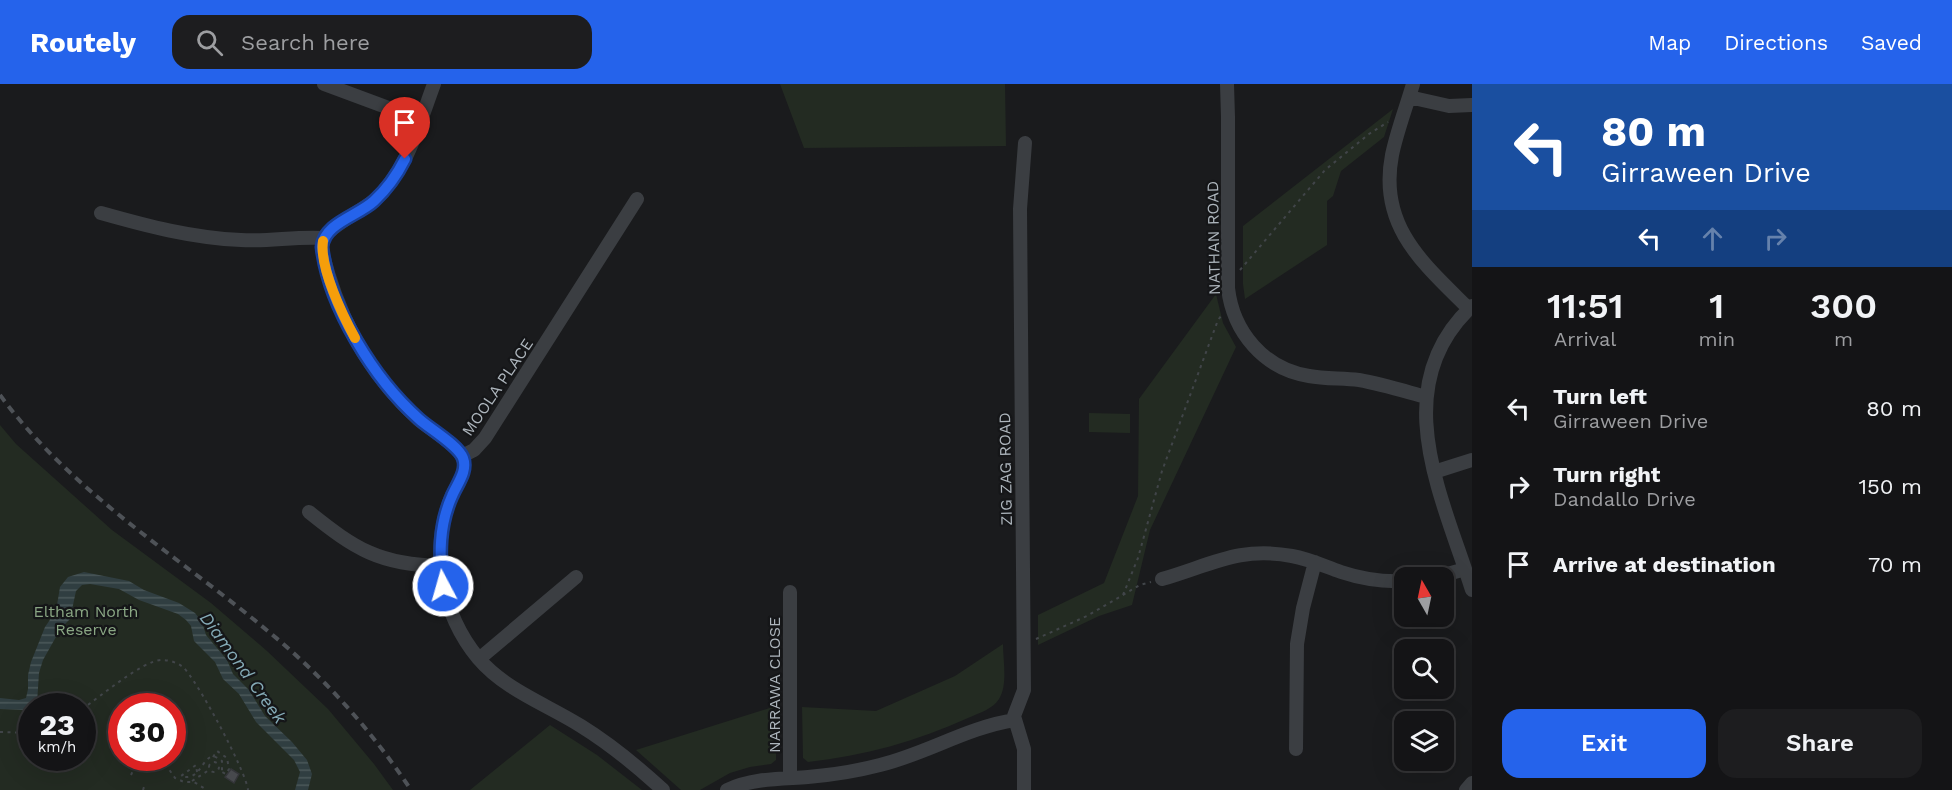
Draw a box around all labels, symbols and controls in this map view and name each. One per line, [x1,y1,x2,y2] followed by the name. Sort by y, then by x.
[172,15,592,69] search box
[30,26,136,59] text: Routely
[193,26,226,59] icon: search
[241,30,370,55] text: Search here
[1648,30,1691,55] text: Map
[1724,30,1828,55] text: Directions
[1861,30,1922,55] text: Saved
[379,97,430,159] pin
[388,106,421,139] icon: arrive
[1601,107,1706,156] text: 80 m
[1502,108,1580,186] icon: left
[1601,157,1811,189] text: Girraween Drive
[1203,181,1224,295] street label: NATHAN ROAD
[1633,222,1666,255] icon: left
[1696,222,1729,255] icon: ahead
[1759,222,1792,255] icon: right
[1547,285,1624,327] text: 11:51
[1709,285,1724,327] text: 1
[1810,285,1877,327] text: 300
[1554,327,1616,351] text: Arrival
[1698,327,1735,351] text: min
[1834,327,1853,351] text: m
[458,335,537,440] street label: MOOLA PLACE
[1553,384,1647,409] text: Turn left
[1502,392,1535,425] icon: left
[1866,396,1922,421] text: 80 m
[1553,409,1708,433] text: Girraween Drive
[995,412,1016,526] street label: ZIG ZAG ROAD
[1553,462,1660,487] text: Turn right
[1502,470,1535,503] icon: right
[1858,474,1922,499] text: 150 m
[1553,487,1696,511] text: Dandallo Drive
[1502,548,1535,581] icon: arrive
[1553,552,1776,577] text: Arrive at destination
[1868,552,1922,577] text: 70 m
[411,554,475,618] position arrow
[1394,567,1454,627] north arrow
[1394,567,1454,771] map controls
[33,602,139,639] park label: Eltham North Reserve
[196,608,292,729] water label: Diamond Creek
[765,617,784,753] street label: NARRAWA CLOSE
[1394,639,1454,699] button: search
[108,693,186,771] speed limit sign: 30
[39,707,75,742] text: 23
[1502,709,1706,778] button: Exit
[1718,709,1922,778] button: Share
[1394,711,1454,771] button: layers
[38,738,76,756] text: km/h

